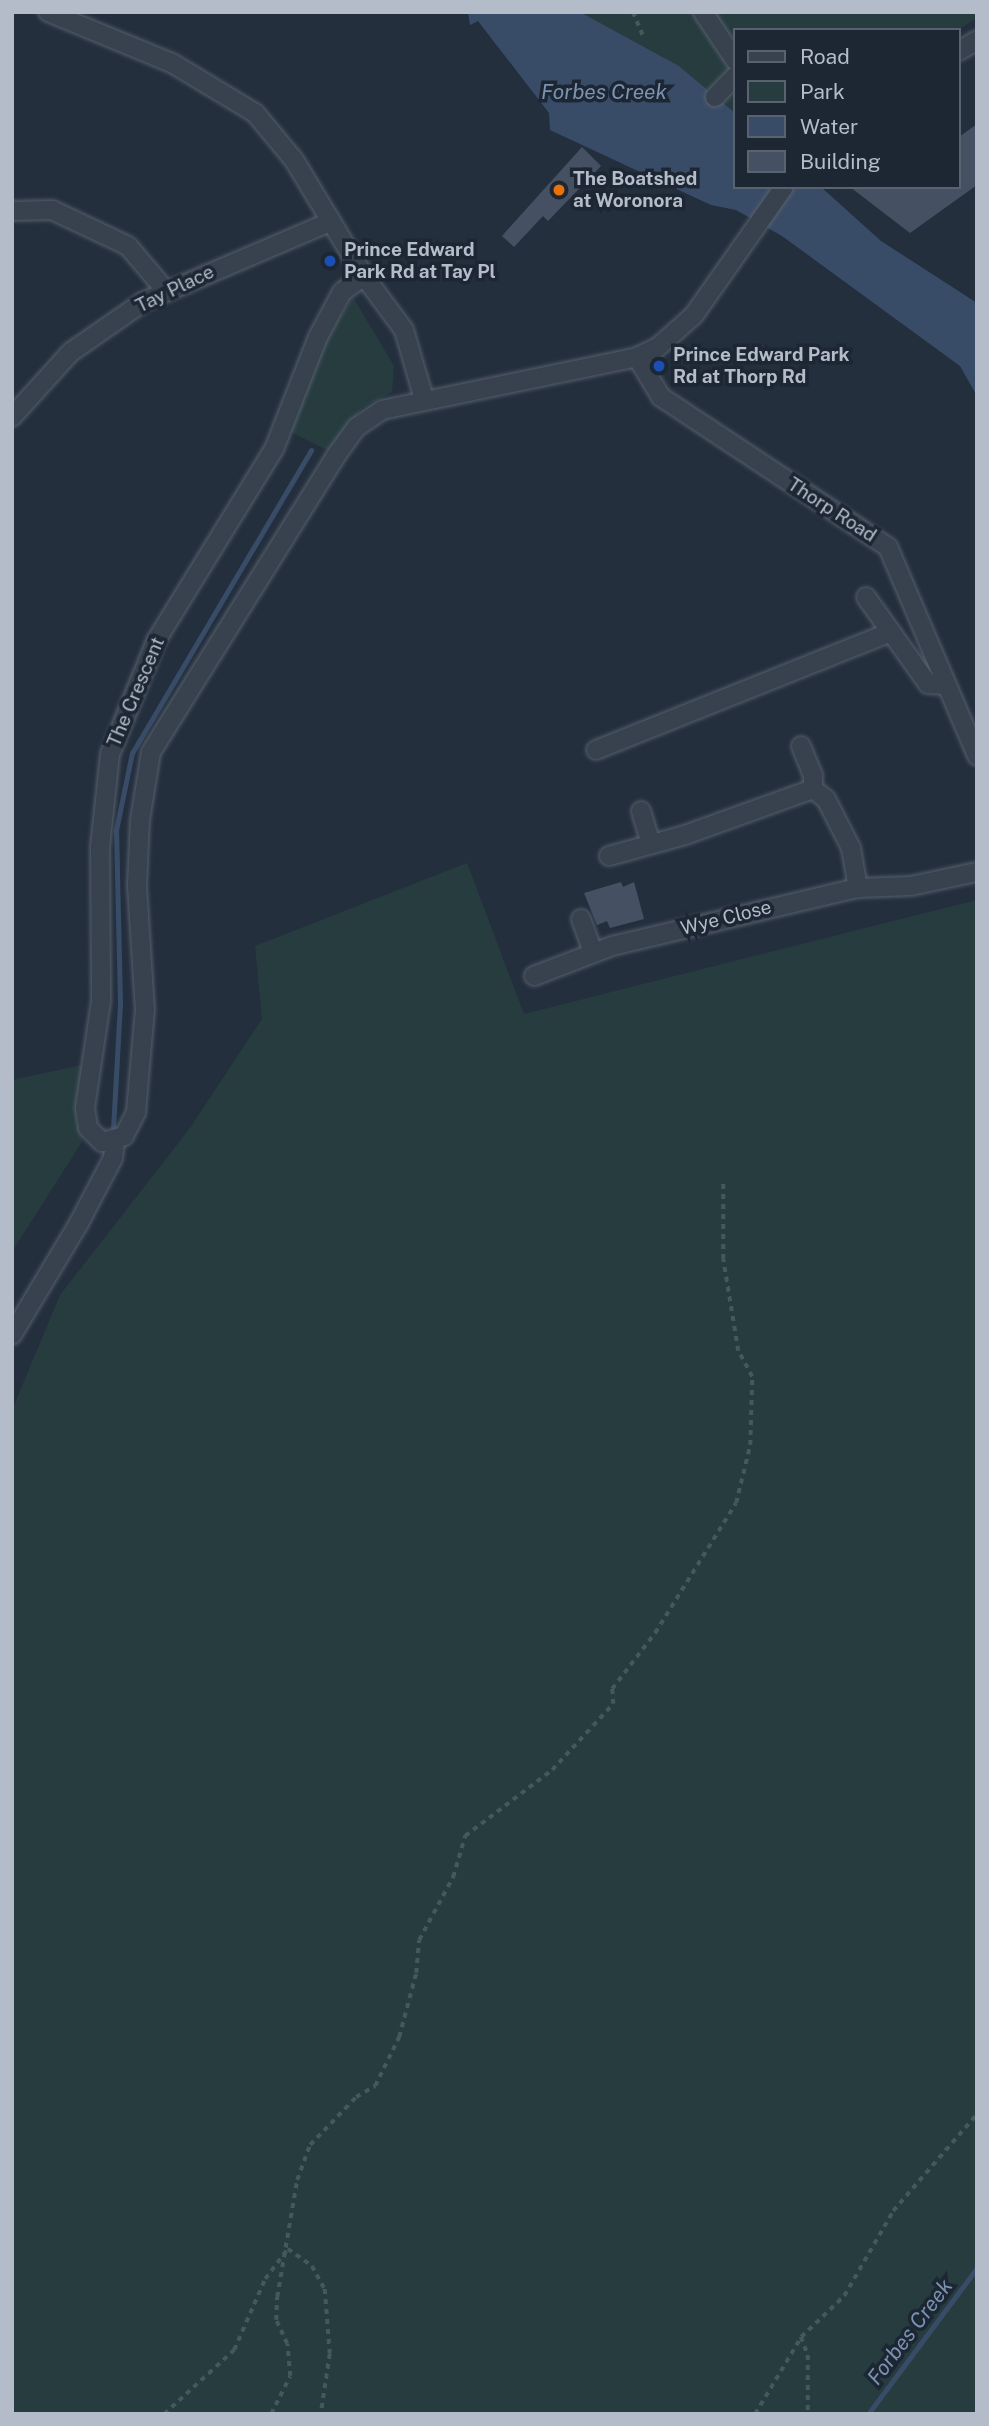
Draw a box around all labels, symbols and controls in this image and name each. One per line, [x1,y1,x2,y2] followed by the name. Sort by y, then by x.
[734,28,961,189] legend
[800,44,850,69] text: Road
[541,79,667,105] water label: Forbes Creek
[800,79,845,104] text: Park
[800,114,858,139] text: Water
[800,149,881,174] text: Building
[573,168,697,212] place label: The Boatshed at Woronora
[551,182,567,198] marker: The Boatshed at Woronora
[344,239,496,283] place label: Prince Edward Park Rd at Tay Pl
[322,253,338,269] marker: Prince Edward Park Rd at Tay Pl
[132,260,218,318] street label: Tay Place
[673,344,850,388] place label: Prince Edward Park Rd at Thorp Rd
[651,358,667,374] marker: Prince Edward Park Rd at Thorp Rd
[783,473,881,547] street label: Thorp Road
[103,634,169,750] street label: The Crescent
[678,896,774,940] street label: Wye Close
[862,2274,958,2390] water label: Forbes Creek

